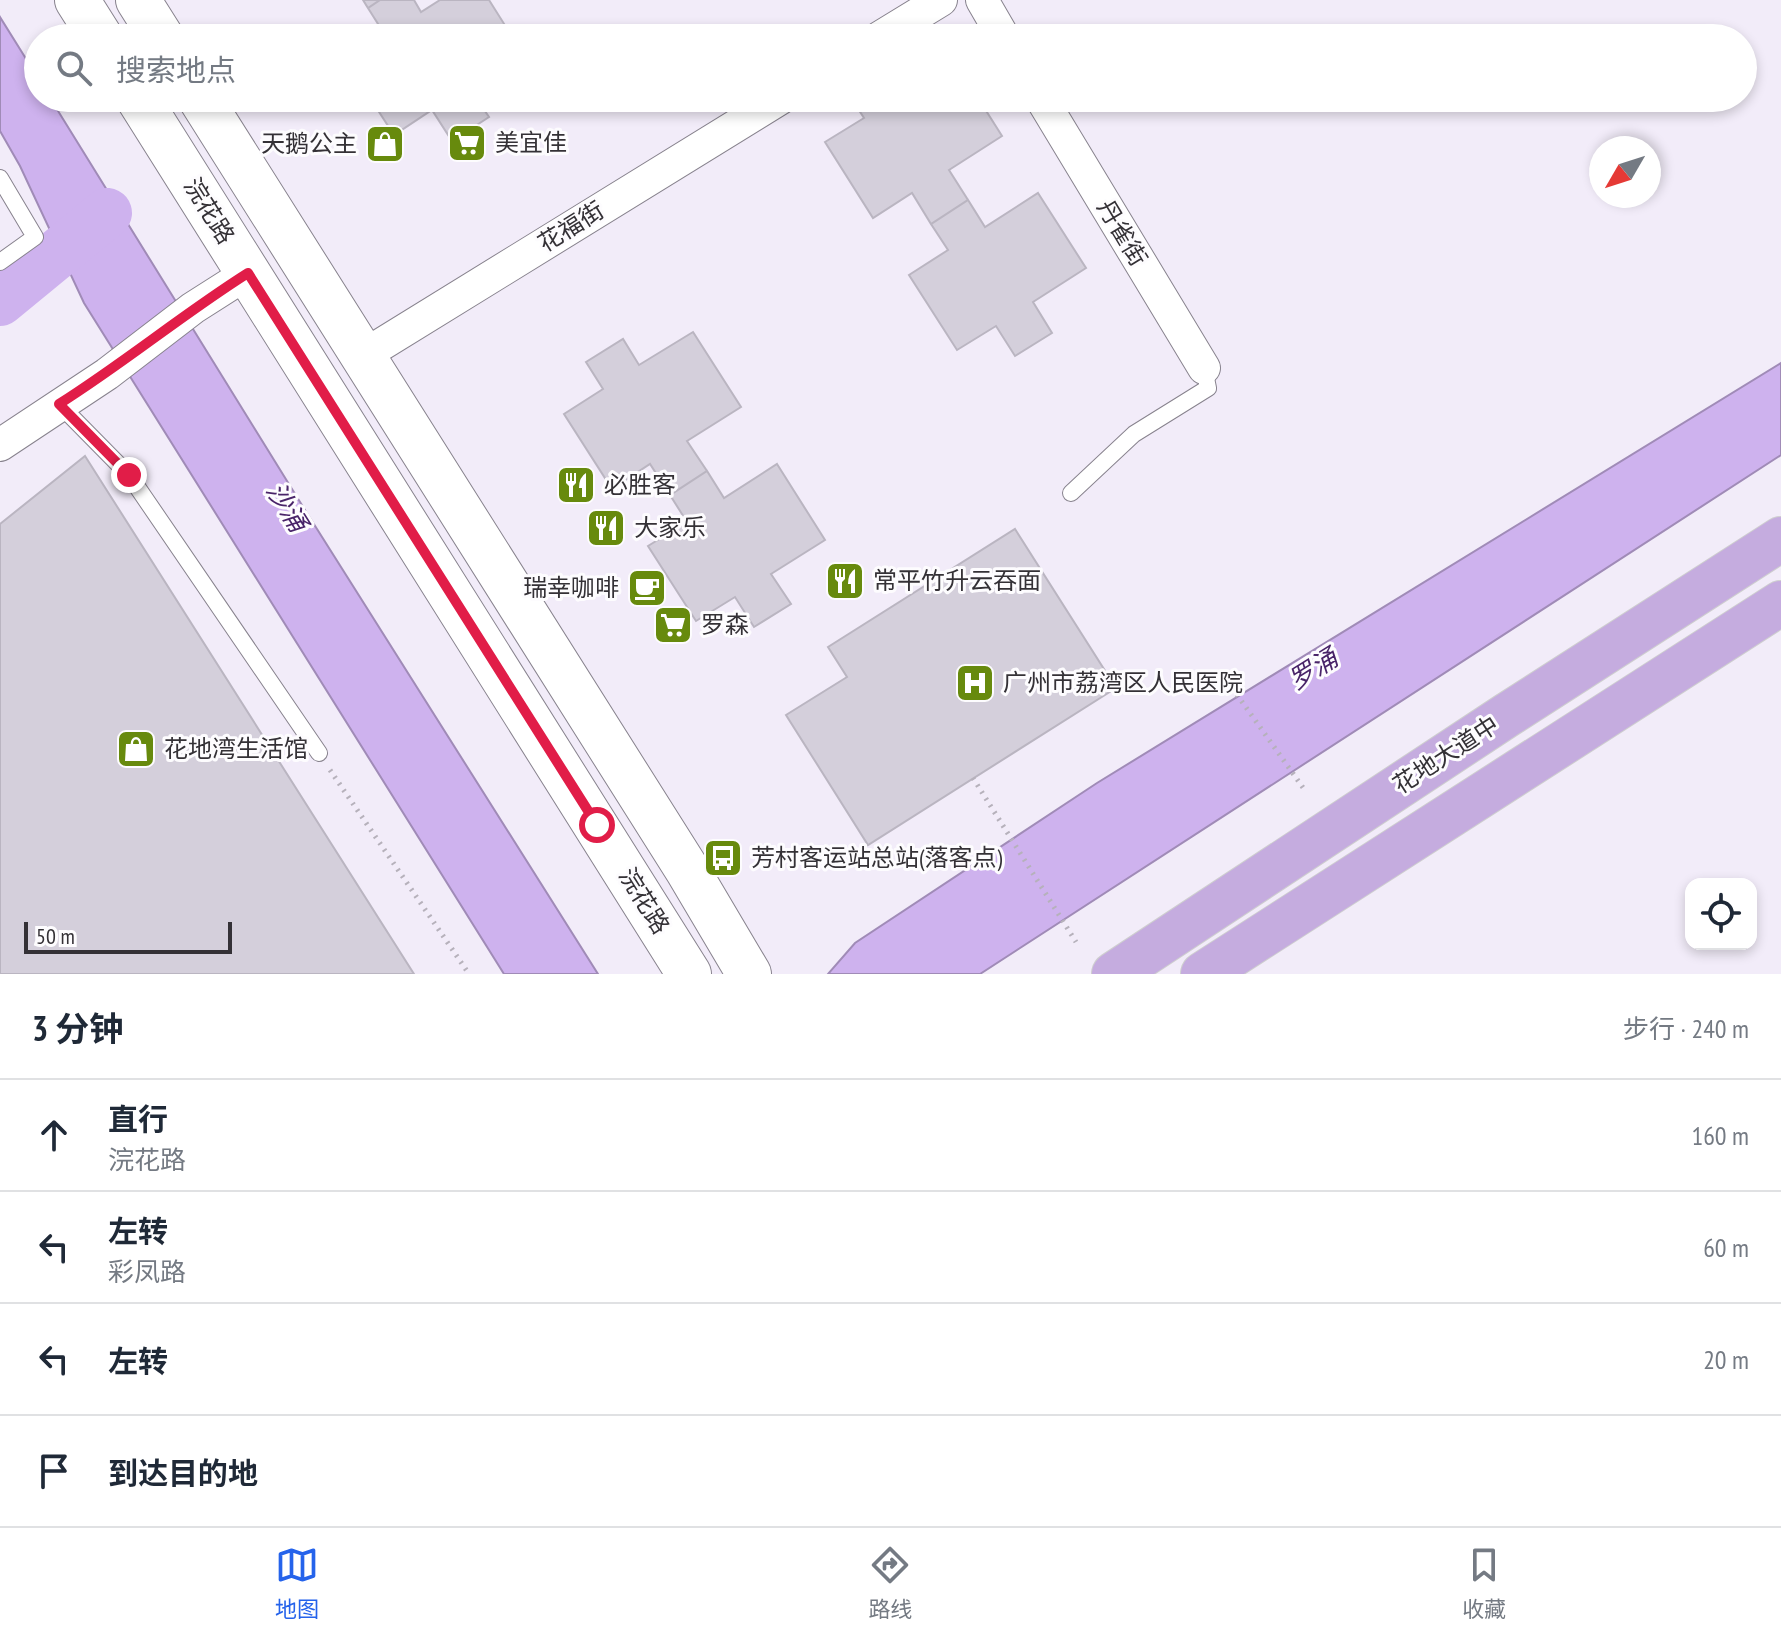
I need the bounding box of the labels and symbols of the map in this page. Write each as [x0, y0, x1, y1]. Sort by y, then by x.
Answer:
supermarket icon: 美宜佳 [446, 122, 488, 164]
shop icon: 天鹅公主 [364, 123, 406, 165]
place label: 美宜佳 [495, 127, 567, 158]
place label: 天鹅公主 [261, 128, 357, 159]
north arrow [1589, 136, 1661, 208]
street label: 浣花路 [177, 172, 242, 249]
street label: 花福街 [532, 194, 609, 259]
street label: 丹雀街 [1091, 194, 1154, 272]
route end [111, 457, 147, 493]
restaurant icon: 必胜客 [555, 464, 597, 506]
place label: 必胜客 [604, 469, 676, 500]
water label: 沙涌 [260, 476, 317, 540]
restaurant icon: 大家乐 [585, 507, 627, 549]
place label: 大家乐 [634, 512, 706, 543]
restaurant icon: 常平竹升云吞面 [824, 560, 866, 602]
place label: 常平竹升云吞面 [873, 565, 1041, 596]
cafe icon: 瑞幸咖啡 [626, 567, 668, 609]
place label: 瑞幸咖啡 [523, 572, 619, 603]
supermarket icon: 罗森 [652, 604, 694, 646]
place label: 罗森 [701, 609, 749, 640]
water label: 罗涌 [1282, 639, 1346, 696]
hospital icon: 广州市荔湾区人民医院 [954, 662, 996, 704]
place label: 广州市荔湾区人民医院 [1003, 667, 1243, 698]
street label: 花地大道中 [1387, 709, 1504, 800]
shop icon: 花地湾生活馆 [115, 728, 157, 770]
place label: 花地湾生活馆 [164, 733, 308, 764]
route start [579, 807, 615, 843]
bus stop icon: 芳村客运站总站(落客点) [702, 837, 744, 879]
place label: 芳村客运站总站(落客点) [751, 842, 1003, 873]
street label: 浣花路 [612, 862, 677, 939]
scale bar [24, 918, 232, 954]

